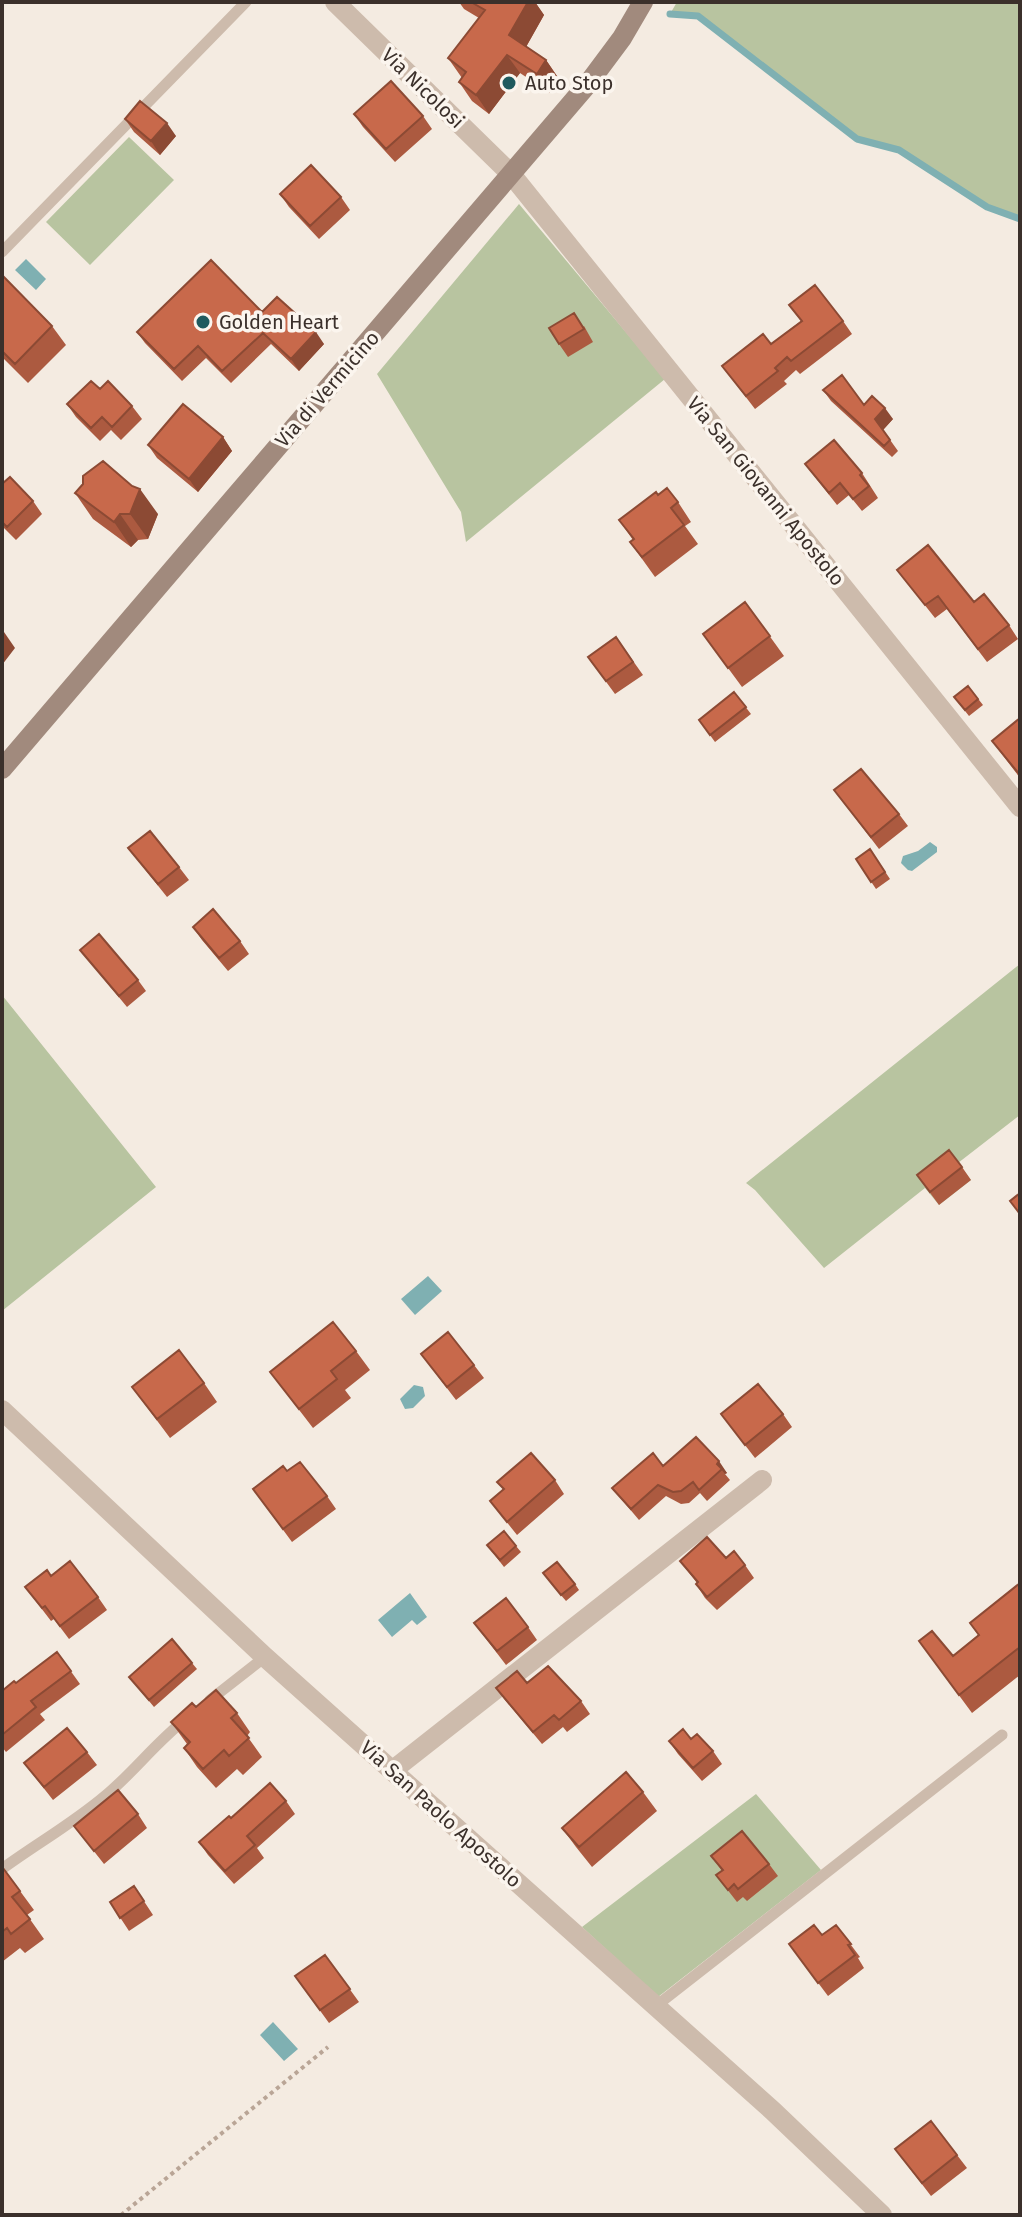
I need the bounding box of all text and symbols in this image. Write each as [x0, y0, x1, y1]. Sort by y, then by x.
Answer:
street label: Via Nicolosi [377, 43, 469, 133]
place label: Auto Stop [525, 71, 613, 95]
marker: Auto Stop [500, 74, 518, 92]
place label: Golden Heart [219, 310, 340, 334]
marker: Golden Heart [194, 313, 212, 331]
street label: Via di Vermicino [270, 326, 384, 452]
street label: Via San Giovanni Apostolo [682, 391, 850, 591]
street label: Via San Paolo Apostolo [356, 1736, 526, 1892]

